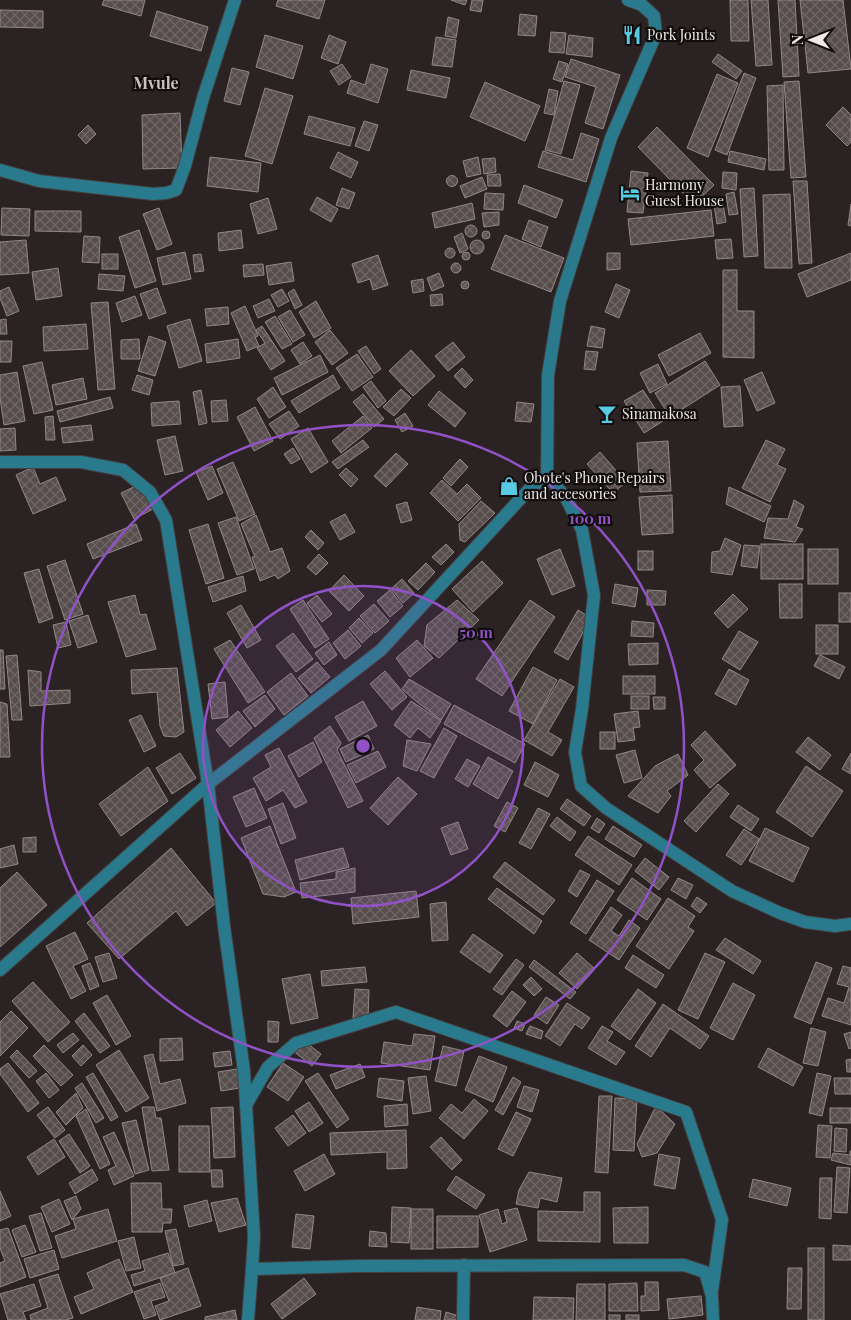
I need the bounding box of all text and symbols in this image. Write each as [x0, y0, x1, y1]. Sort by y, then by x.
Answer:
north arrow [786, 15, 836, 65]
restaurant icon: Pork Joints [621, 24, 643, 46]
place label: Pork Joints [647, 25, 715, 44]
text: N [788, 35, 807, 45]
district label: Mvule [133, 72, 179, 93]
place label: Harmony Guest House [645, 175, 724, 210]
hotel icon: Harmony Guest House [619, 182, 641, 204]
bar icon: Sinamakosa [596, 403, 618, 425]
place label: Sinamakosa [622, 404, 697, 423]
place label: Obote's Phone Repairs and accesories [524, 468, 665, 503]
shop icon: Obote's Phone Repairs and accesories [498, 475, 520, 497]
text: 100 m [569, 508, 612, 528]
text: 50 m [459, 622, 493, 642]
centre of rings [354, 737, 372, 755]

